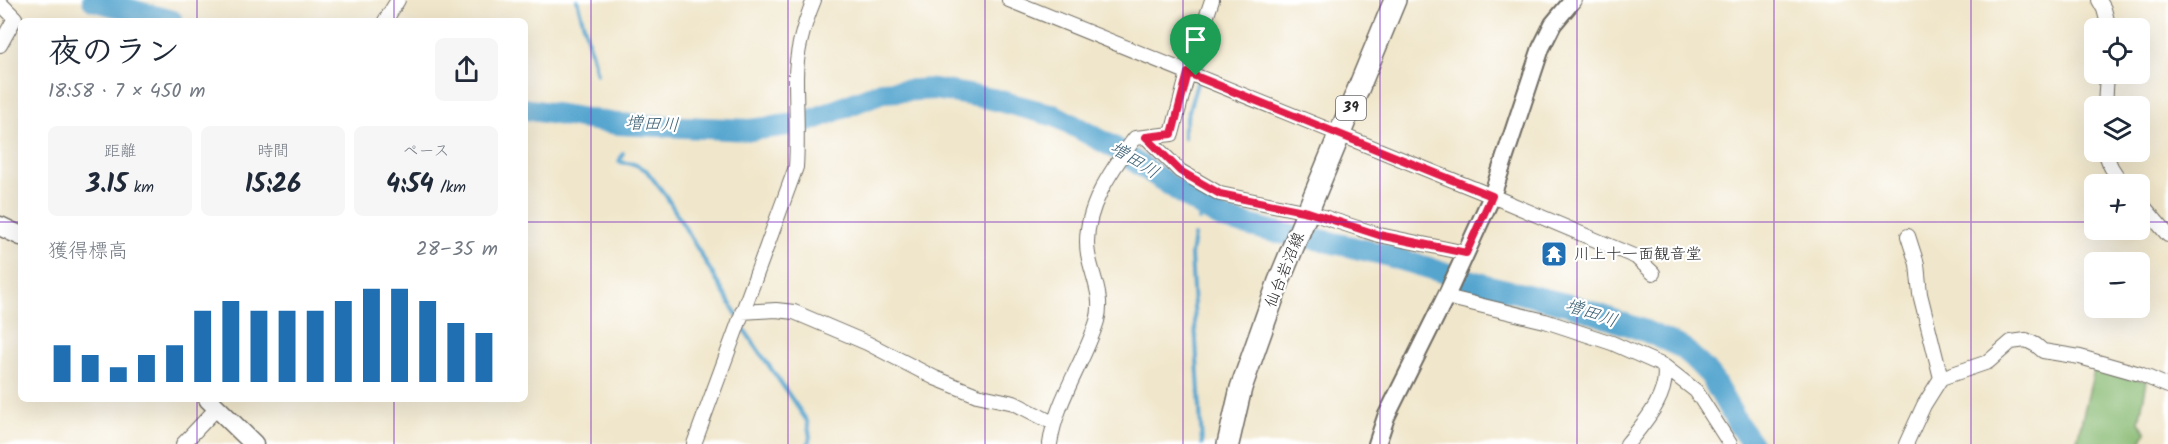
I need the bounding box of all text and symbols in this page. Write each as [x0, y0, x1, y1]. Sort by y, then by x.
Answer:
pin [1170, 14, 1221, 76]
map controls [2084, 18, 2150, 318]
button: locate [2084, 18, 2150, 84]
icon: arrive [1179, 23, 1212, 56]
text: 夜のラン [48, 27, 180, 80]
button: share [435, 38, 498, 101]
text: 18:58 · 7 × 450 m [48, 76, 206, 108]
road number: 39 [1336, 96, 1366, 120]
button: layers [2084, 96, 2150, 162]
water label: 増田川 [624, 109, 680, 141]
water label: 増田川 [1103, 134, 1165, 188]
text: 距離 [104, 139, 136, 164]
text: 時間 [257, 139, 289, 164]
text: ペース [402, 139, 450, 164]
text: 3.15 [86, 164, 127, 206]
text: 15:26 [245, 164, 301, 206]
text: 4:54 [386, 164, 434, 206]
button: + [2084, 174, 2150, 240]
text: km [127, 175, 154, 200]
text: /km [434, 175, 466, 200]
street label: 仙台岩沼線 [1258, 228, 1312, 312]
text: 28–35 m [416, 234, 498, 266]
text: 獲得標高 [48, 236, 128, 268]
temple icon: 川上十一面観音堂 [1539, 239, 1569, 269]
place label: 川上十一面観音堂 [1574, 242, 1702, 267]
button: − [2084, 252, 2150, 318]
water label: 増田川 [1561, 291, 1621, 337]

